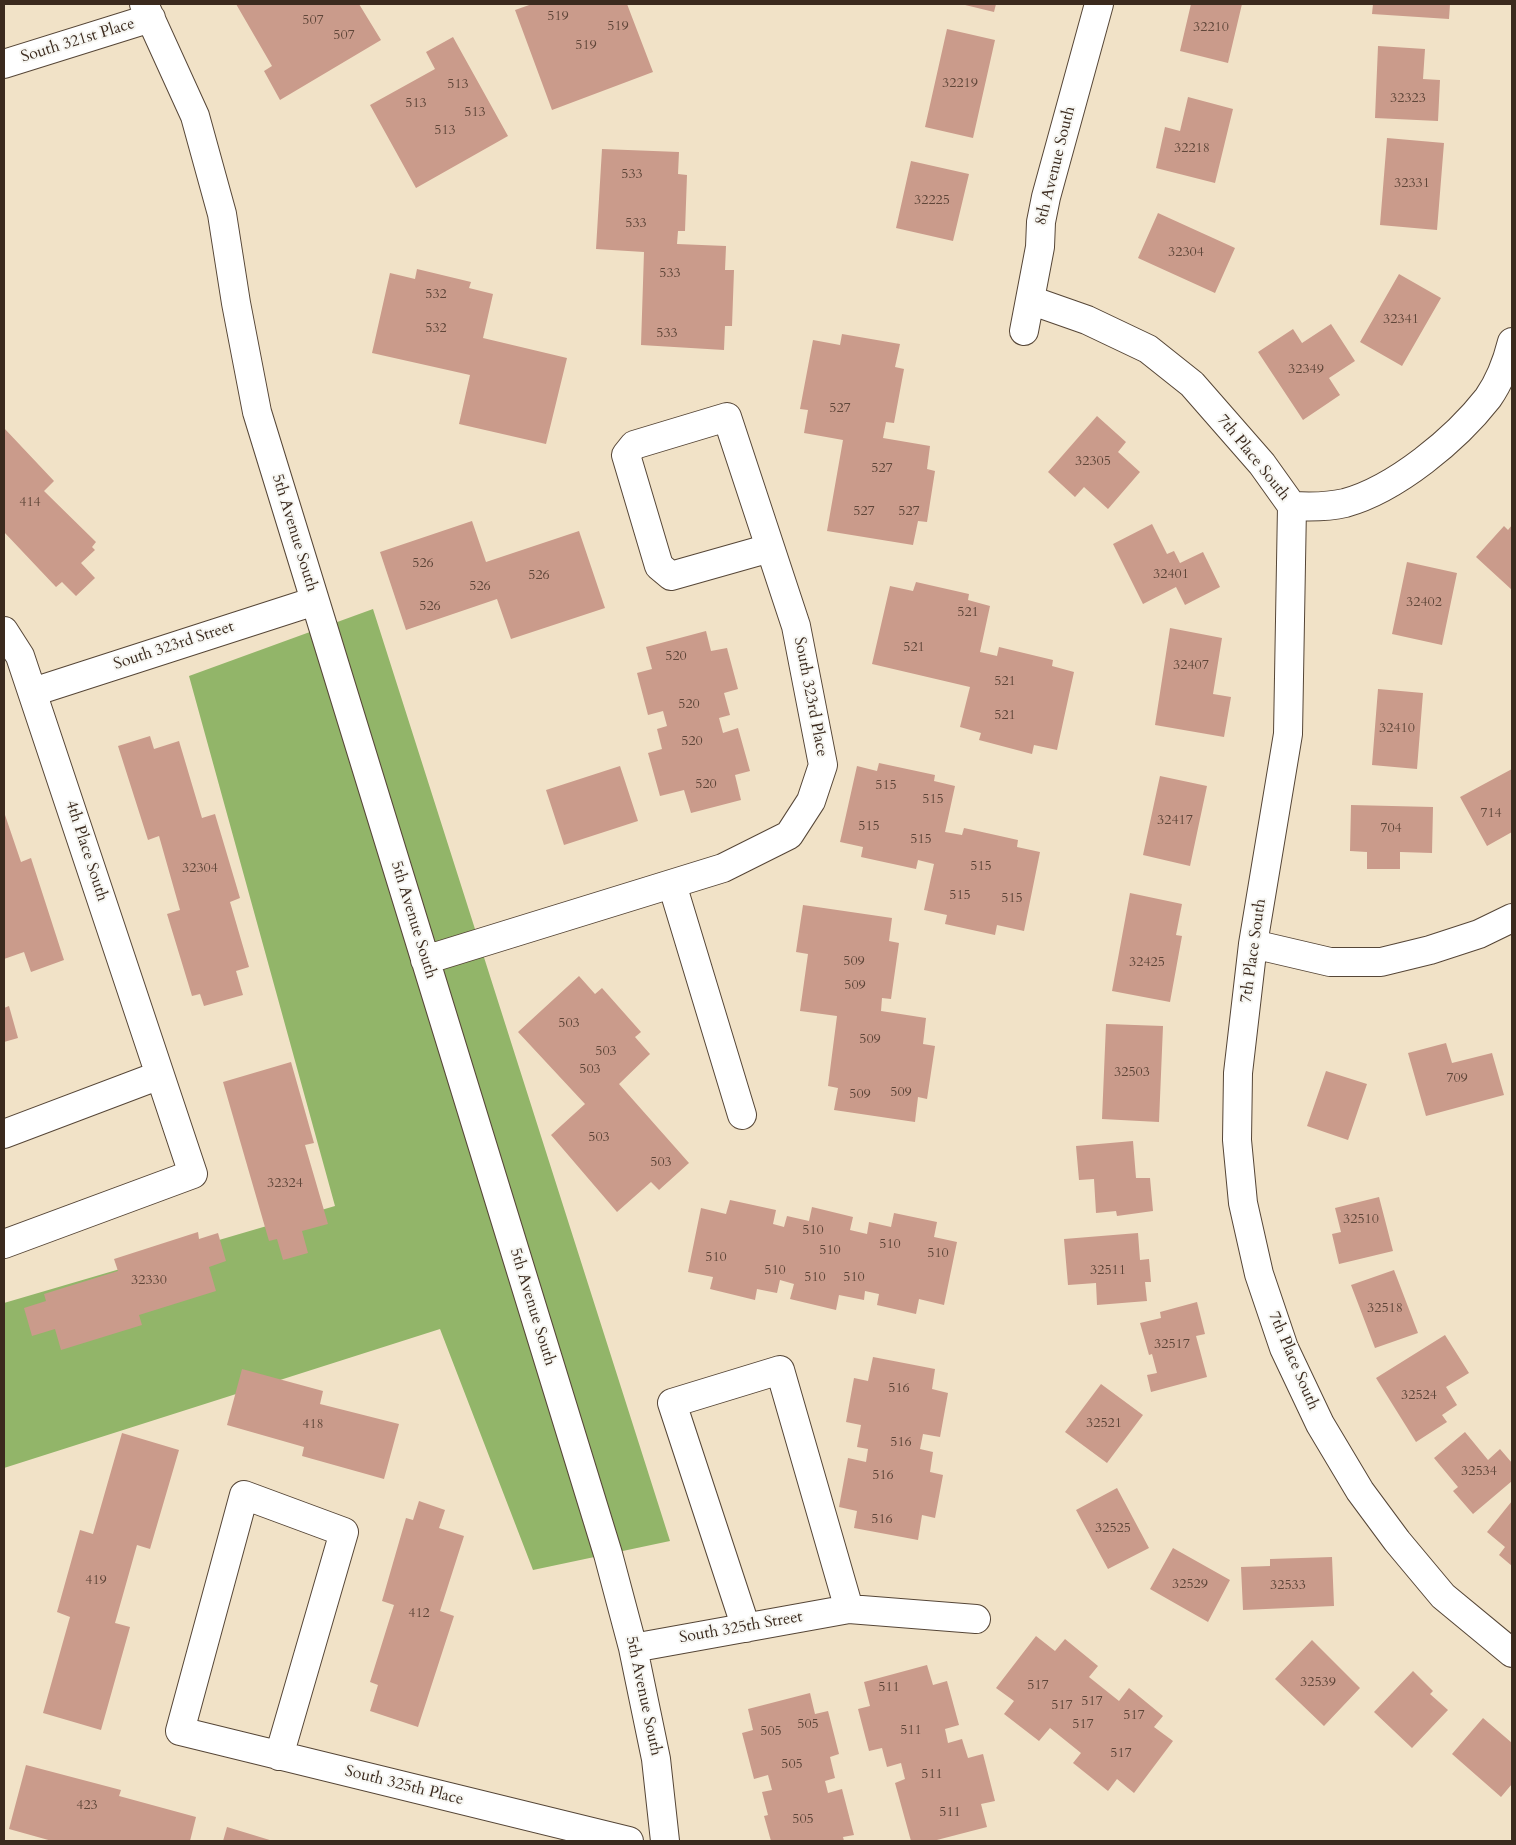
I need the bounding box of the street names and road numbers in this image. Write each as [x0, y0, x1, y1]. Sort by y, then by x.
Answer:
street label: South 321st Place [19, 15, 137, 67]
street label: 8th Avenue South [1032, 105, 1080, 227]
street label: 7th Place South [1213, 411, 1293, 505]
street label: 5th Avenue South [267, 472, 321, 594]
street label: South 323rd Street [111, 618, 237, 674]
street label: South 323rd Place [789, 635, 831, 759]
street label: 4th Place South [61, 798, 111, 904]
street label: 5th Avenue South [386, 859, 440, 981]
street label: 7th Place South [1237, 898, 1271, 1004]
street label: 5th Avenue South [505, 1246, 559, 1368]
street label: 7th Place South [1264, 1309, 1322, 1413]
street label: South 325th Street [678, 1608, 804, 1648]
street label: 5th Avenue South [621, 1634, 665, 1758]
street label: South 325th Place [343, 1762, 465, 1810]

